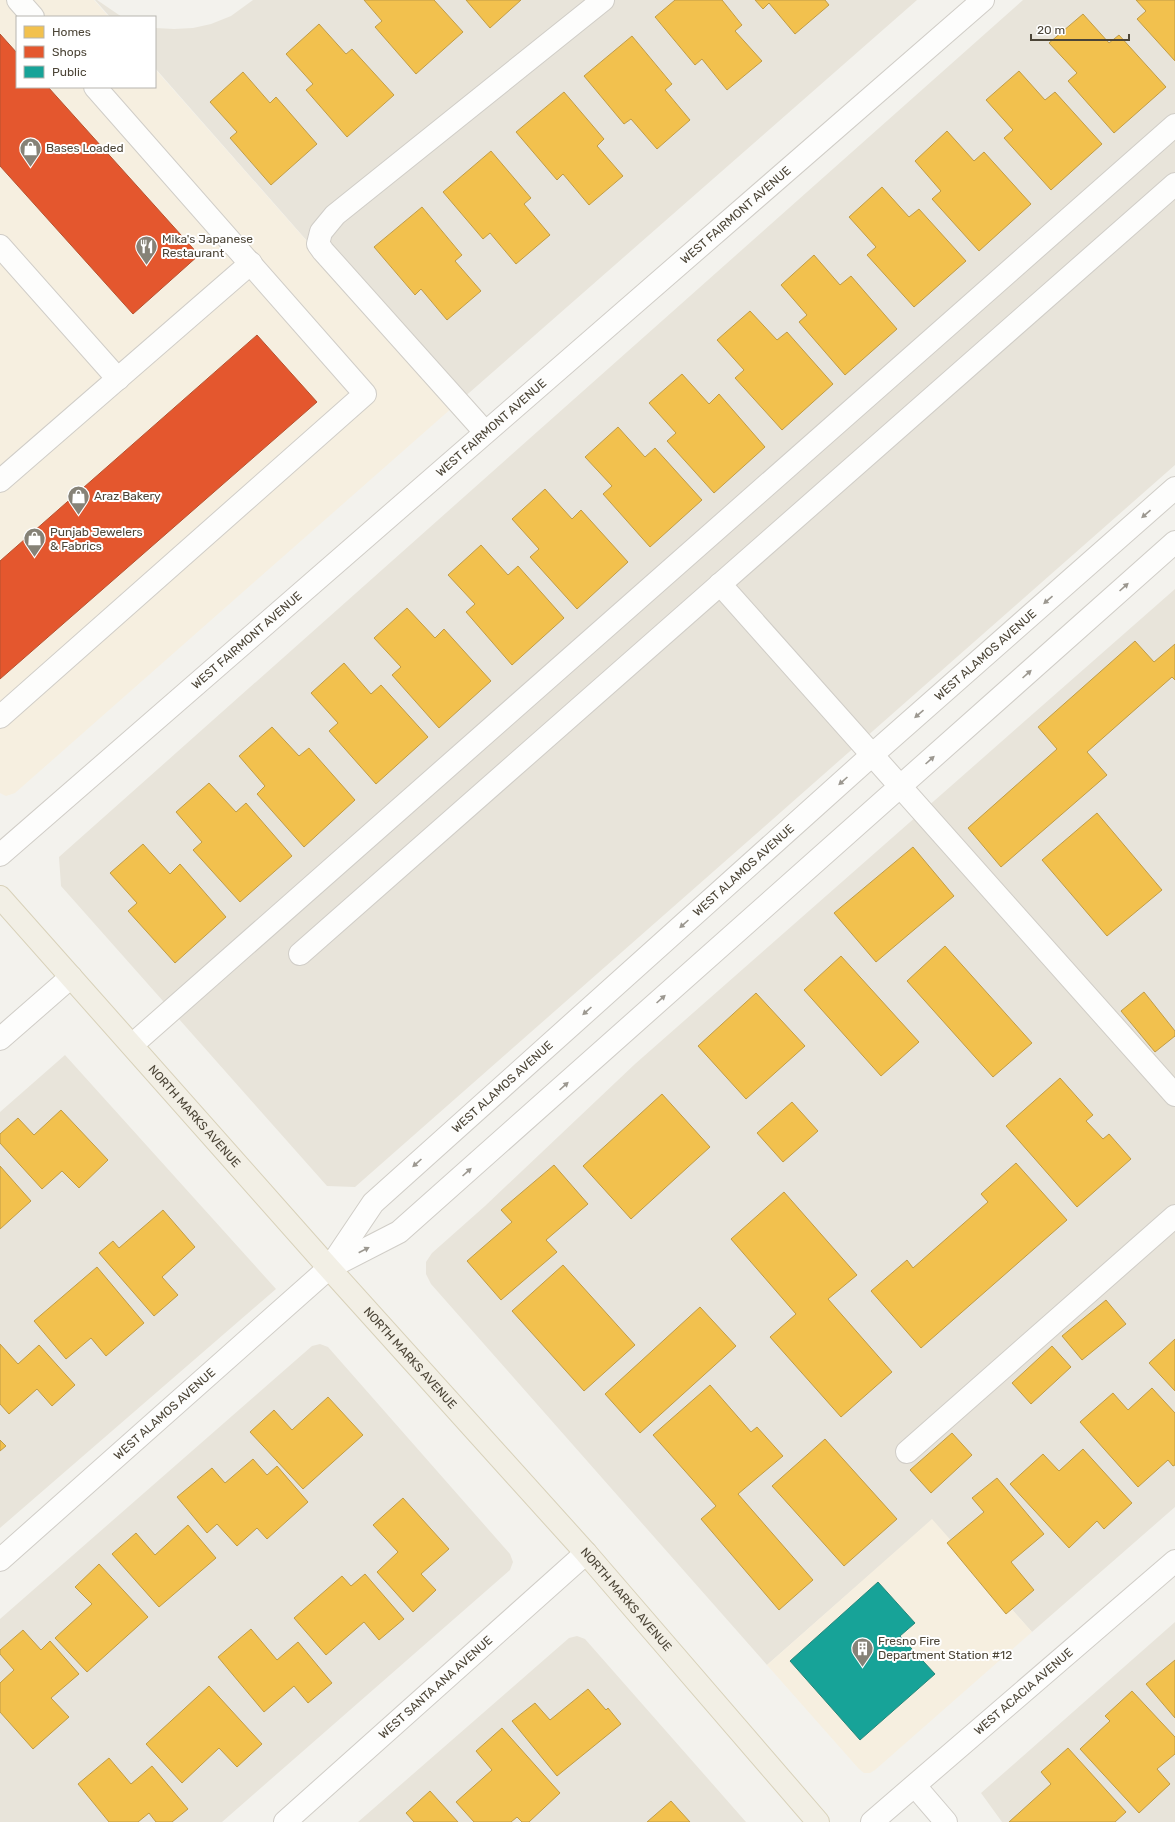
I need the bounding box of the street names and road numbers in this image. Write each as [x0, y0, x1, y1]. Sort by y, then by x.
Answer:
street label: WEST FAIRMONT AVENUE [678, 163, 794, 267]
street label: WEST FAIRMONT AVENUE [433, 376, 549, 479]
street label: WEST FAIRMONT AVENUE [189, 589, 305, 692]
street label: WEST ALAMOS AVENUE [932, 606, 1039, 703]
street label: WEST ALAMOS AVENUE [690, 821, 797, 919]
street label: WEST ALAMOS AVENUE [449, 1038, 556, 1136]
street label: NORTH MARKS AVENUE [145, 1062, 243, 1170]
street label: NORTH MARKS AVENUE [361, 1304, 460, 1412]
street label: WEST ALAMOS AVENUE [111, 1365, 218, 1463]
street label: NORTH MARKS AVENUE [578, 1545, 674, 1654]
street label: WEST SANTA ANA AVENUE [376, 1633, 495, 1742]
street label: WEST ACACIA AVENUE [971, 1645, 1076, 1738]

